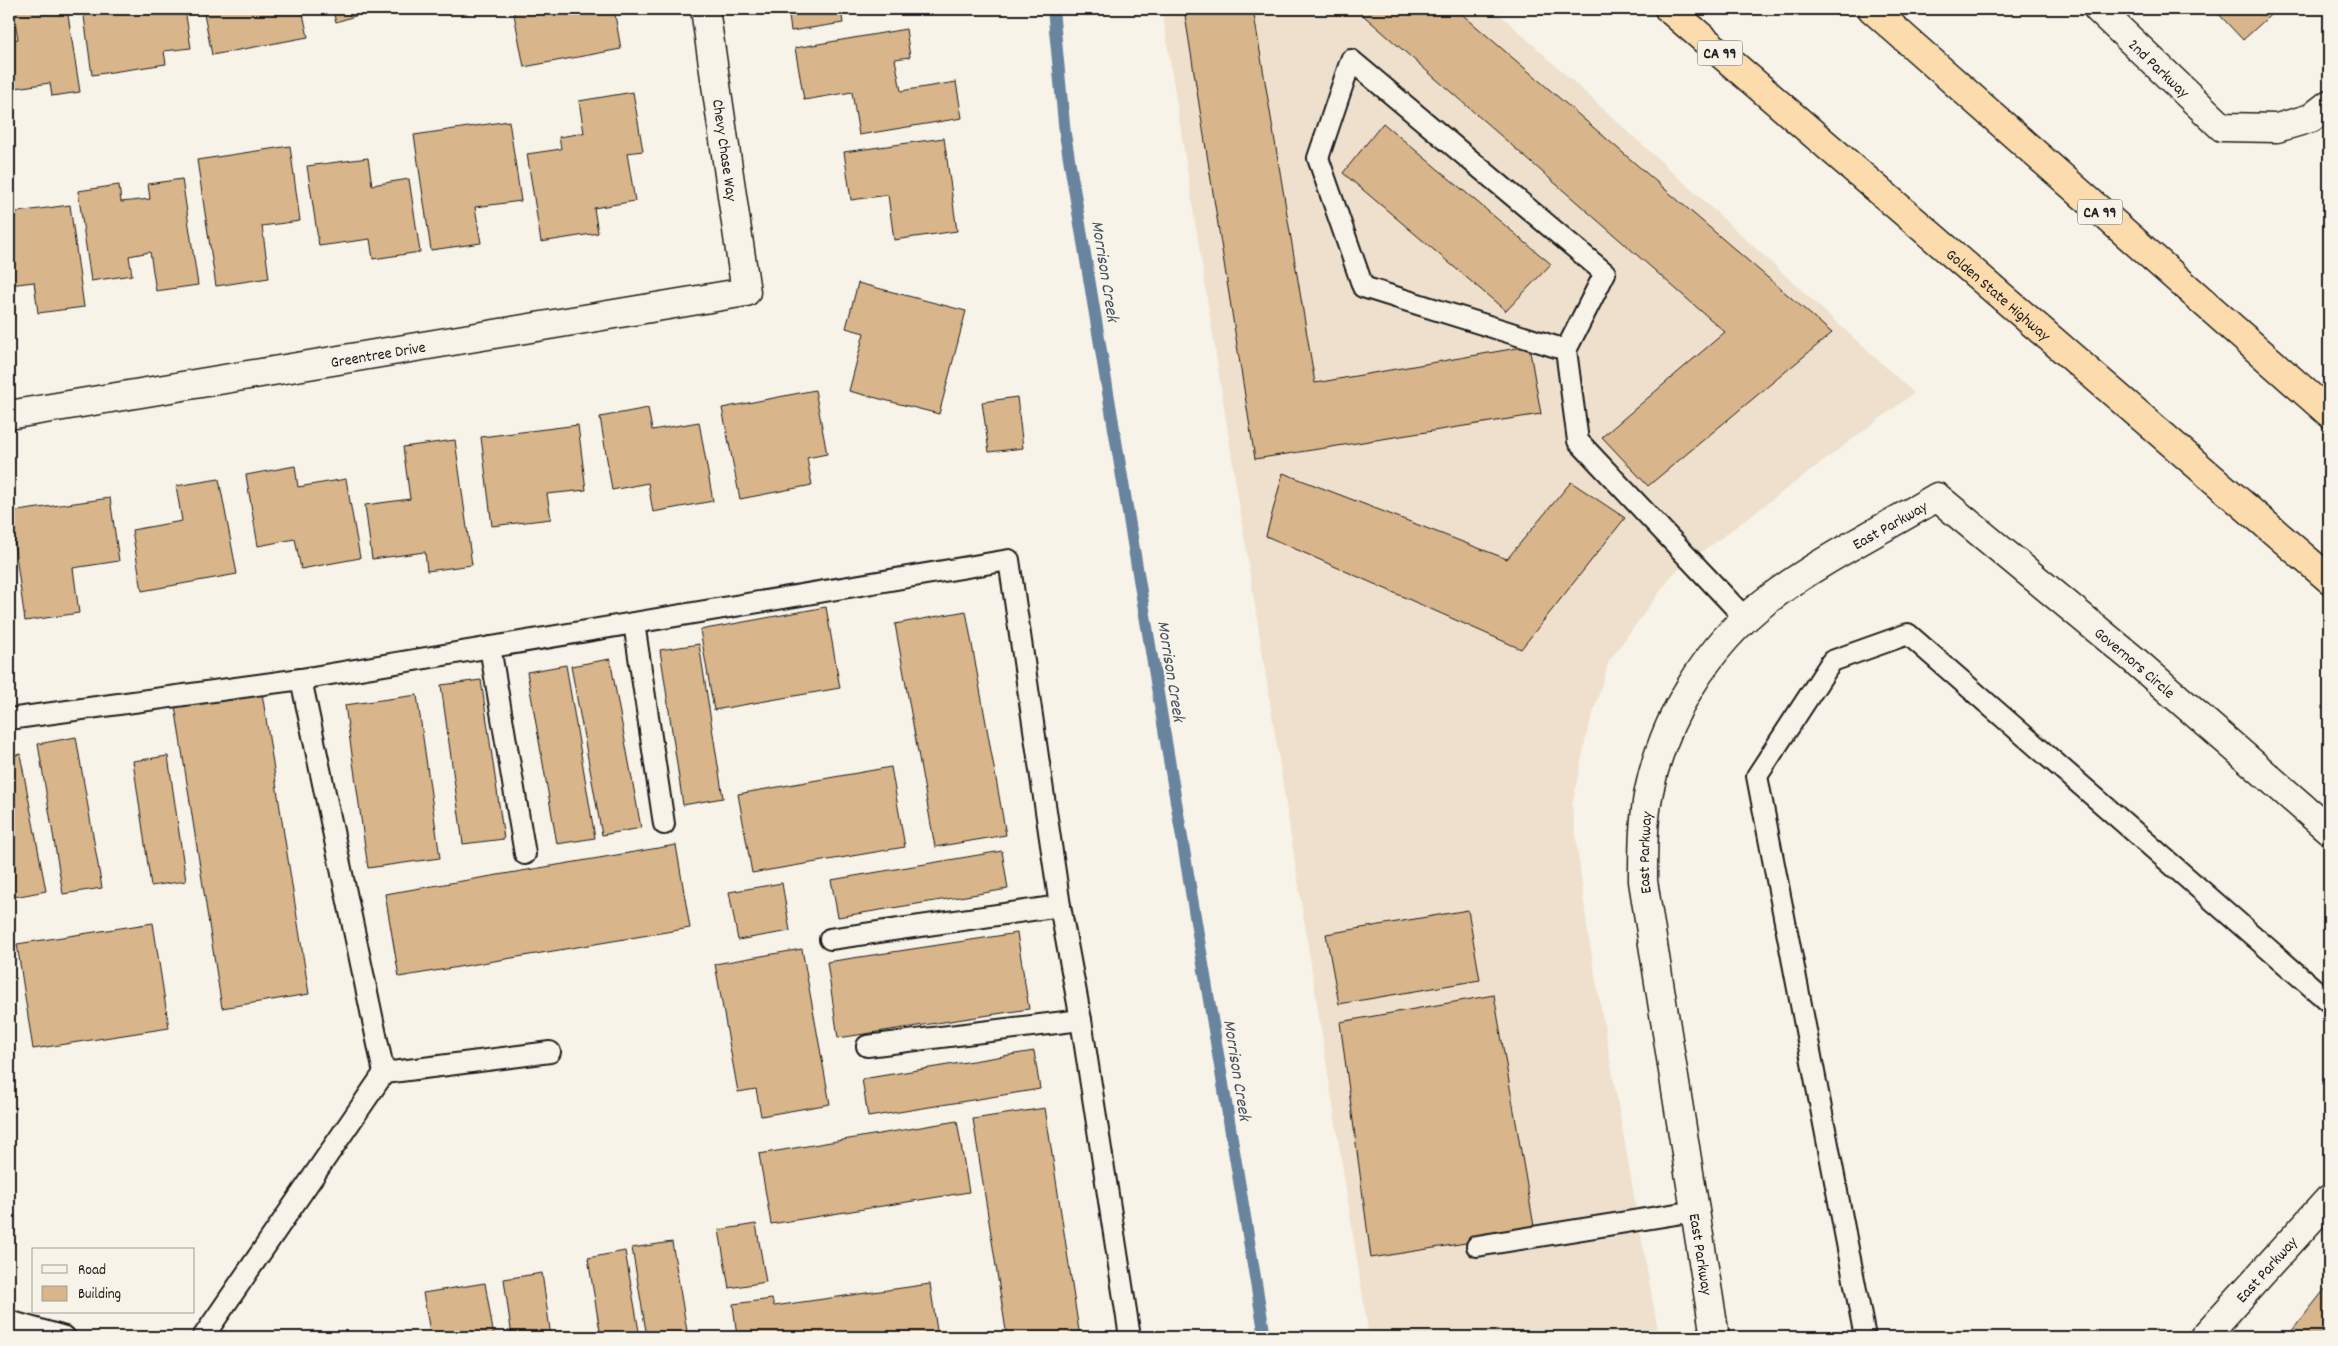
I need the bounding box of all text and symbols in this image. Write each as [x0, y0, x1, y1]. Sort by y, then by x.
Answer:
street label: 2nd Parkway [2122, 34, 2194, 105]
road number: CA 99 [1698, 40, 1742, 66]
street label: Chevy Chase Way [705, 98, 742, 203]
road number: CA 99 [2078, 200, 2122, 224]
water label: Morrison Creek [1083, 219, 1124, 325]
street label: Golden State Highway [1940, 244, 2055, 348]
street label: Greentree Drive [329, 337, 428, 375]
street label: East Parkway [1849, 496, 1933, 557]
water label: Morrison Creek [1149, 619, 1190, 725]
street label: Governors Circle [2088, 623, 2179, 705]
street label: East Parkway [1634, 810, 1660, 895]
water label: Morrison Creek [1215, 1018, 1256, 1124]
street label: East Parkway [1682, 1212, 1717, 1298]
street label: East Parkway [2231, 1232, 2304, 1309]
legend [32, 1248, 195, 1314]
text: Road [78, 1260, 106, 1282]
text: Building [78, 1284, 121, 1306]

